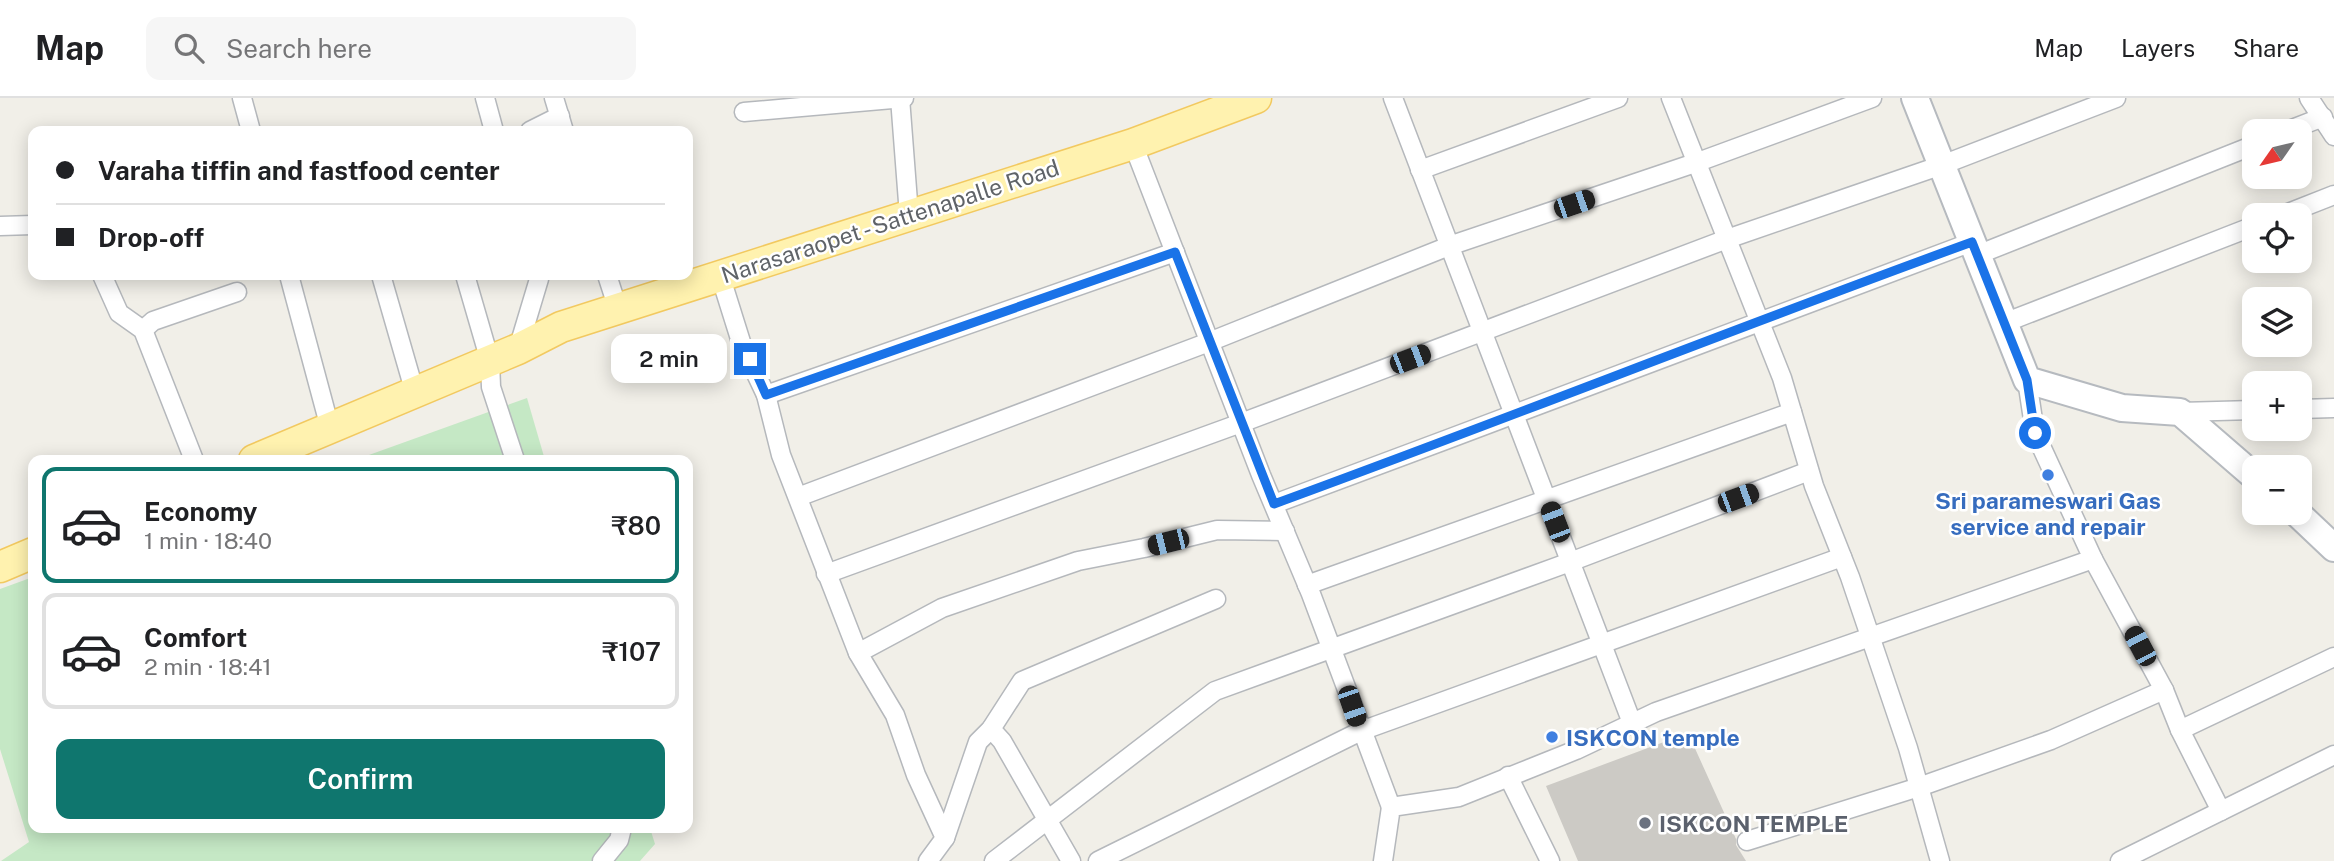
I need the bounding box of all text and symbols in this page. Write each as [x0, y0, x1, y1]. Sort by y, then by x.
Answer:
search box [146, 17, 636, 80]
text: Map [35, 29, 104, 67]
icon: search [170, 29, 208, 67]
text: Search here [226, 33, 372, 64]
text: Map [2034, 34, 2083, 62]
text: Layers [2121, 34, 2195, 62]
text: Share [2233, 34, 2299, 62]
north arrow [2242, 119, 2312, 189]
map controls [2242, 119, 2312, 525]
street label: Narasaraopet - Sattenapalle Road [718, 154, 1062, 288]
text: Varaha tiffin and fastfood center [98, 155, 500, 186]
car [1551, 187, 1598, 221]
button: locate [2242, 203, 2312, 273]
text: Drop-off [98, 222, 204, 253]
button: layers [2242, 287, 2312, 357]
callout: 2 min [610, 334, 726, 384]
car [1387, 342, 1434, 376]
route end [734, 343, 766, 375]
text: 2 min [639, 345, 699, 372]
button: + [2242, 371, 2312, 441]
route start [2019, 417, 2051, 449]
button: − [2242, 455, 2312, 525]
marker: Sri parameswari Gas service and repair [2040, 467, 2056, 483]
car [1715, 481, 1762, 515]
place label: Sri parameswari Gas service and repair [1935, 487, 2161, 540]
icon: car [60, 494, 123, 557]
text: Economy [144, 496, 257, 527]
car [1538, 499, 1573, 545]
text: ₹80 [612, 510, 661, 541]
text: 1 min · 18:40 [144, 527, 272, 554]
car [1146, 527, 1191, 557]
icon: car [60, 620, 123, 683]
text: Comfort [144, 622, 247, 653]
car [2121, 623, 2160, 669]
text: ₹107 [602, 636, 661, 667]
text: 2 min · 18:41 [144, 653, 272, 680]
car [1336, 683, 1369, 729]
place label: ISKCON temple [1566, 724, 1740, 751]
marker: ISKCON temple [1544, 729, 1560, 745]
button: Confirm [56, 739, 665, 819]
place label: ISKCON TEMPLE [1659, 810, 1848, 837]
marker: ISKCON TEMPLE [1637, 815, 1653, 831]

